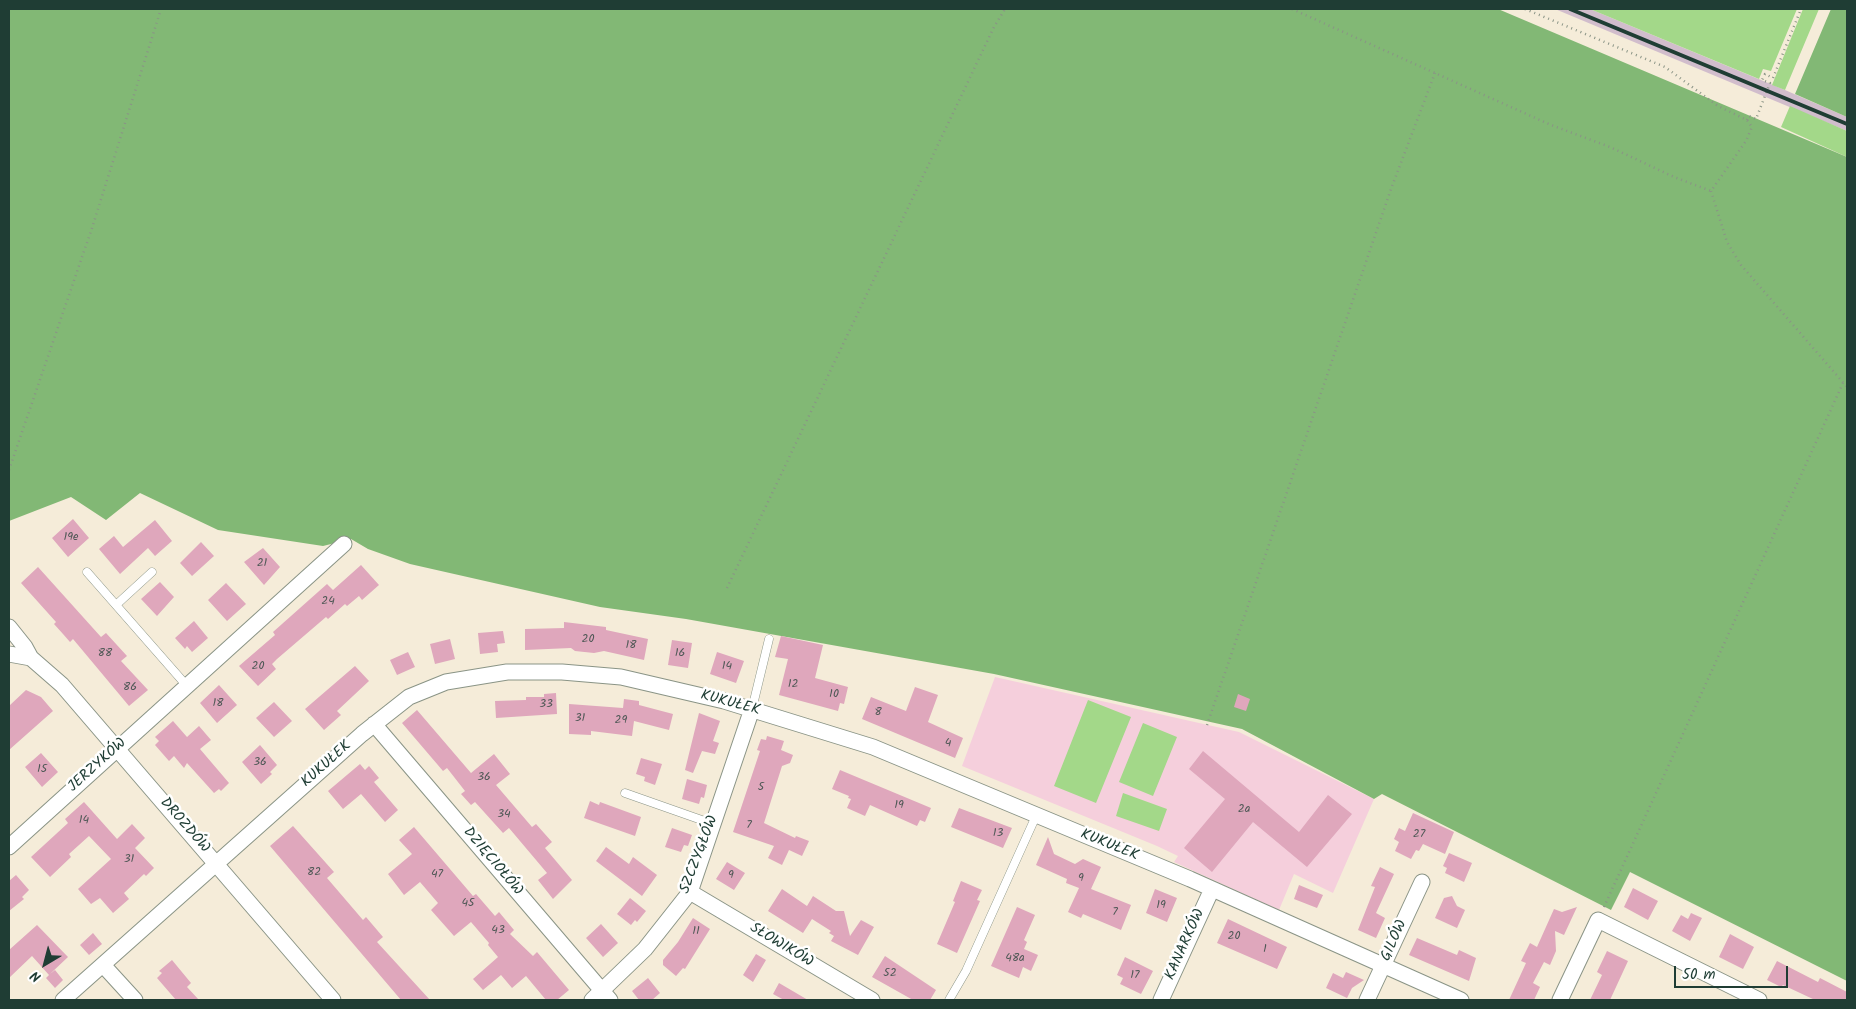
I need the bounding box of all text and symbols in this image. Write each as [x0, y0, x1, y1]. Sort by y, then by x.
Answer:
house number: 19e [63, 531, 79, 545]
house number: 21 [257, 557, 267, 571]
house number: 24 [321, 595, 335, 609]
house number: 20 [582, 633, 594, 647]
house number: 18 [626, 639, 636, 653]
house number: 88 [98, 647, 112, 661]
house number: 16 [675, 647, 685, 661]
house number: 20 [252, 660, 264, 674]
house number: 14 [722, 660, 732, 674]
house number: 12 [788, 678, 798, 692]
house number: 86 [123, 681, 137, 695]
street label: KUKUŁEK [698, 687, 762, 721]
house number: 10 [829, 688, 839, 702]
house number: 18 [213, 697, 223, 711]
house number: 33 [539, 698, 553, 712]
house number: 8 [874, 706, 882, 720]
house number: 31 [575, 712, 585, 726]
house number: 29 [615, 714, 627, 728]
street label: JERZYKÓW [65, 735, 131, 797]
house number: 4 [945, 737, 951, 751]
street label: KUKUŁEK [298, 738, 356, 792]
house number: 36 [253, 756, 267, 770]
house number: 15 [37, 763, 47, 777]
house number: 36 [477, 771, 491, 785]
house number: 5 [758, 781, 764, 795]
street label: DROZDÓW [155, 795, 213, 857]
house number: 19 [894, 799, 904, 813]
house number: 2a [1238, 803, 1250, 817]
house number: 34 [497, 808, 511, 822]
house number: 14 [79, 814, 89, 828]
street label: SZCZYGŁÓW [677, 814, 723, 896]
house number: 7 [746, 819, 752, 833]
street label: DZIĘCIOŁÓW [458, 824, 526, 900]
street label: KUKUŁEK [1077, 826, 1141, 866]
house number: 13 [993, 827, 1003, 841]
house number: 27 [1413, 828, 1425, 842]
house number: 31 [124, 853, 134, 867]
house number: 82 [307, 866, 321, 880]
house number: 47 [431, 868, 443, 882]
house number: 9 [728, 869, 734, 883]
house number: 9 [1078, 872, 1084, 886]
house number: 45 [461, 897, 475, 911]
house number: 19 [1156, 899, 1166, 913]
house number: 7 [1112, 906, 1118, 920]
street label: KANARKÓW [1162, 907, 1210, 983]
street label: GILÓW [1378, 918, 1412, 964]
street label: SŁOWIKÓW [746, 920, 816, 972]
house number: 43 [491, 924, 505, 938]
house number: 11 [692, 925, 700, 939]
house number: 20 [1228, 930, 1240, 944]
north arrow [20, 939, 70, 989]
house number: 1 [1263, 943, 1267, 957]
house number: 48a [1005, 952, 1025, 966]
scale bar [1676, 956, 1790, 988]
text: 50 m [1682, 963, 1716, 987]
text: N [26, 965, 46, 987]
house number: 52 [883, 967, 897, 981]
house number: 17 [1130, 969, 1140, 983]

